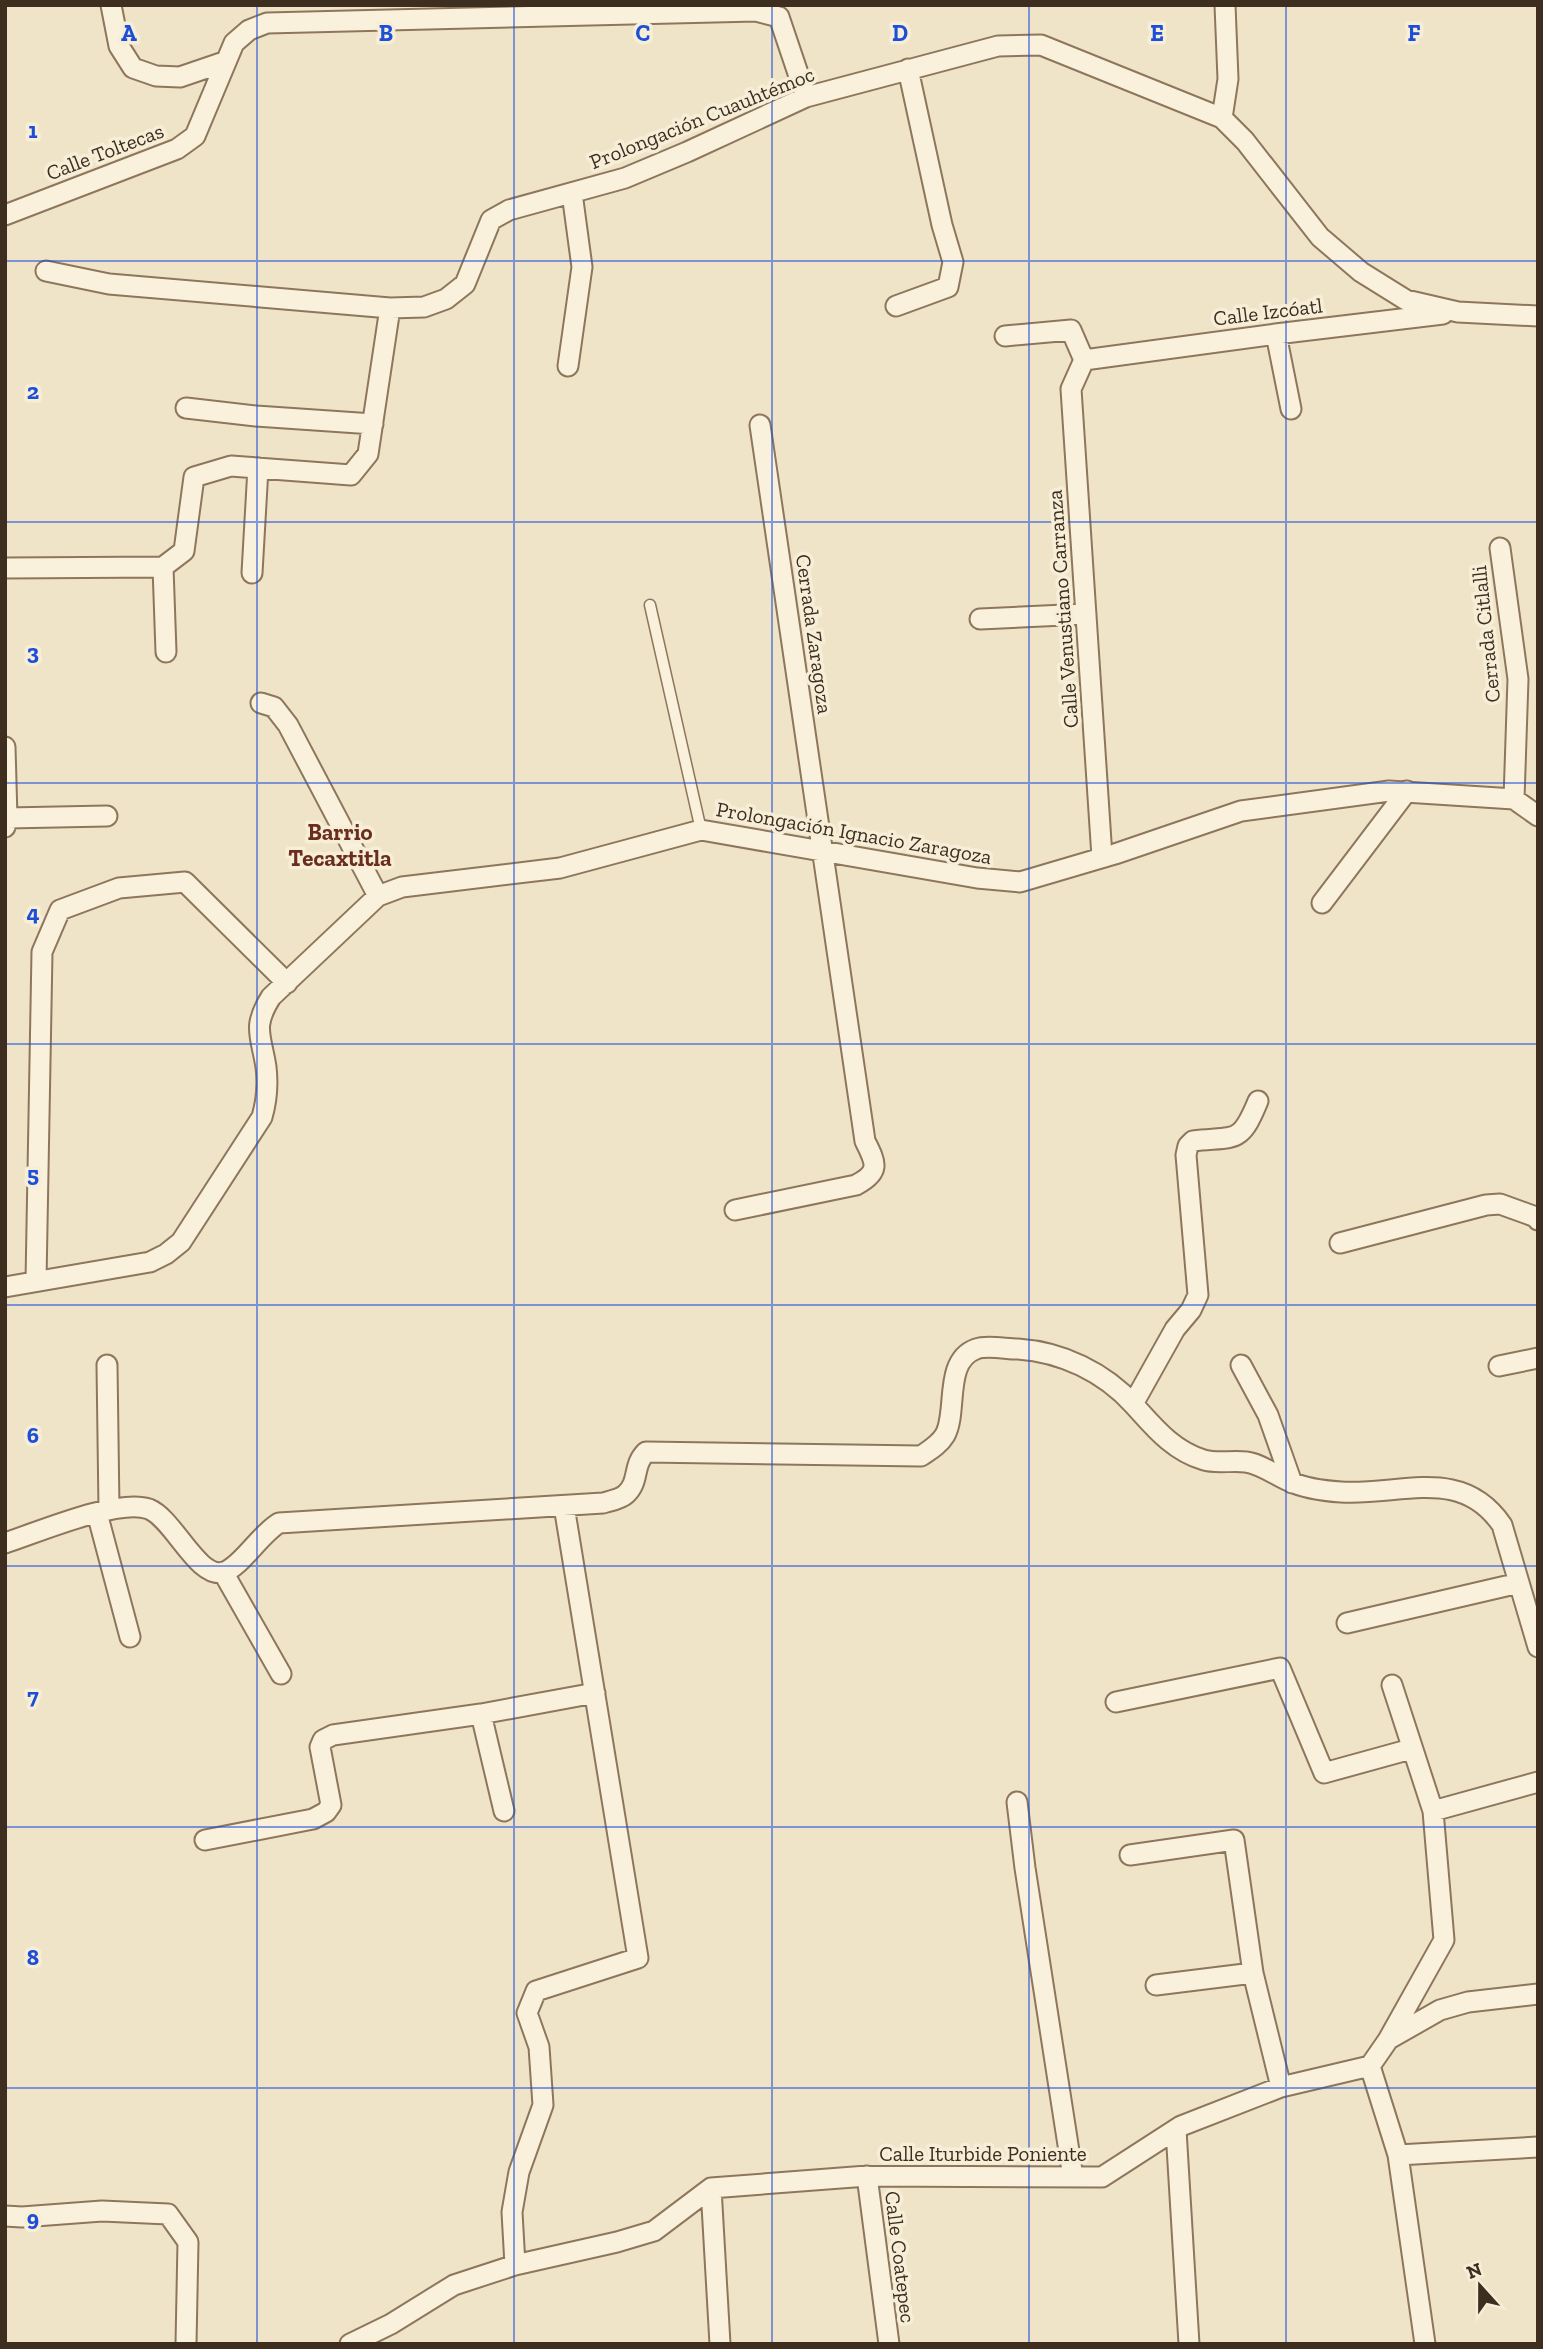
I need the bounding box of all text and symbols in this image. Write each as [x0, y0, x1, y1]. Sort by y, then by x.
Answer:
text: A [121, 19, 137, 47]
text: B [379, 19, 393, 47]
text: C [636, 19, 650, 47]
text: D [892, 19, 908, 47]
text: E [1150, 19, 1164, 47]
text: F [1407, 19, 1421, 47]
street label: Prolongación Cuauhtémoc [586, 61, 818, 174]
text: 1 [28, 116, 38, 144]
street label: Calle Toltecas [43, 118, 167, 185]
street label: Calle Izcóatl [1212, 292, 1324, 331]
text: 2 [27, 377, 39, 405]
street label: Calle Venustiano Carranza [1042, 489, 1083, 729]
street label: Cerrada Zaragoza [791, 552, 838, 715]
street label: Cerrada Citlalli [1466, 564, 1505, 704]
text: 3 [27, 638, 39, 666]
street label: Prolongación Ignacio Zaragoza [714, 796, 994, 869]
district label: Barrio Tecaxtitla [288, 818, 392, 872]
text: 4 [26, 899, 40, 927]
text: 5 [27, 1160, 39, 1188]
text: 6 [27, 1421, 39, 1449]
text: 7 [27, 1682, 39, 1710]
text: 8 [27, 1943, 39, 1971]
street label: Calle Iturbide Poniente [879, 2141, 1087, 2166]
street label: Calle Coatepec [880, 2190, 921, 2324]
text: 9 [27, 2204, 39, 2232]
north arrow [1445, 2251, 1515, 2321]
text: N [1463, 2257, 1485, 2284]

